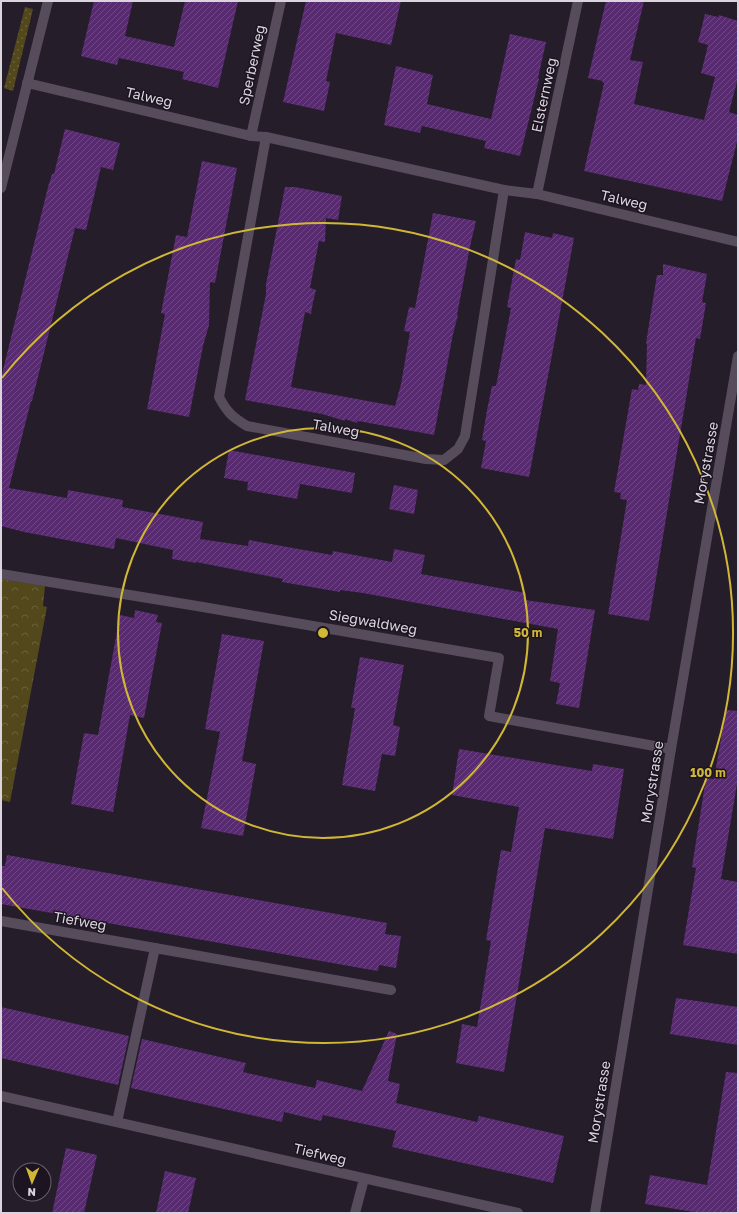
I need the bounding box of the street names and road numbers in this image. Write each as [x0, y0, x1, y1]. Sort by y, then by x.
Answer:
street label: Sperberweg [235, 23, 268, 107]
street label: Elsternweg [527, 56, 560, 134]
street label: Talweg [124, 83, 174, 110]
street label: Talweg [599, 186, 649, 213]
street label: Talweg [311, 415, 361, 440]
street label: Morystrasse [690, 420, 721, 505]
street label: Siegwaldweg [328, 605, 419, 638]
street label: Morystrasse [637, 739, 666, 824]
street label: Tiefweg [52, 907, 108, 934]
street label: Morystrasse [584, 1059, 613, 1144]
street label: Tiefweg [292, 1139, 348, 1168]

